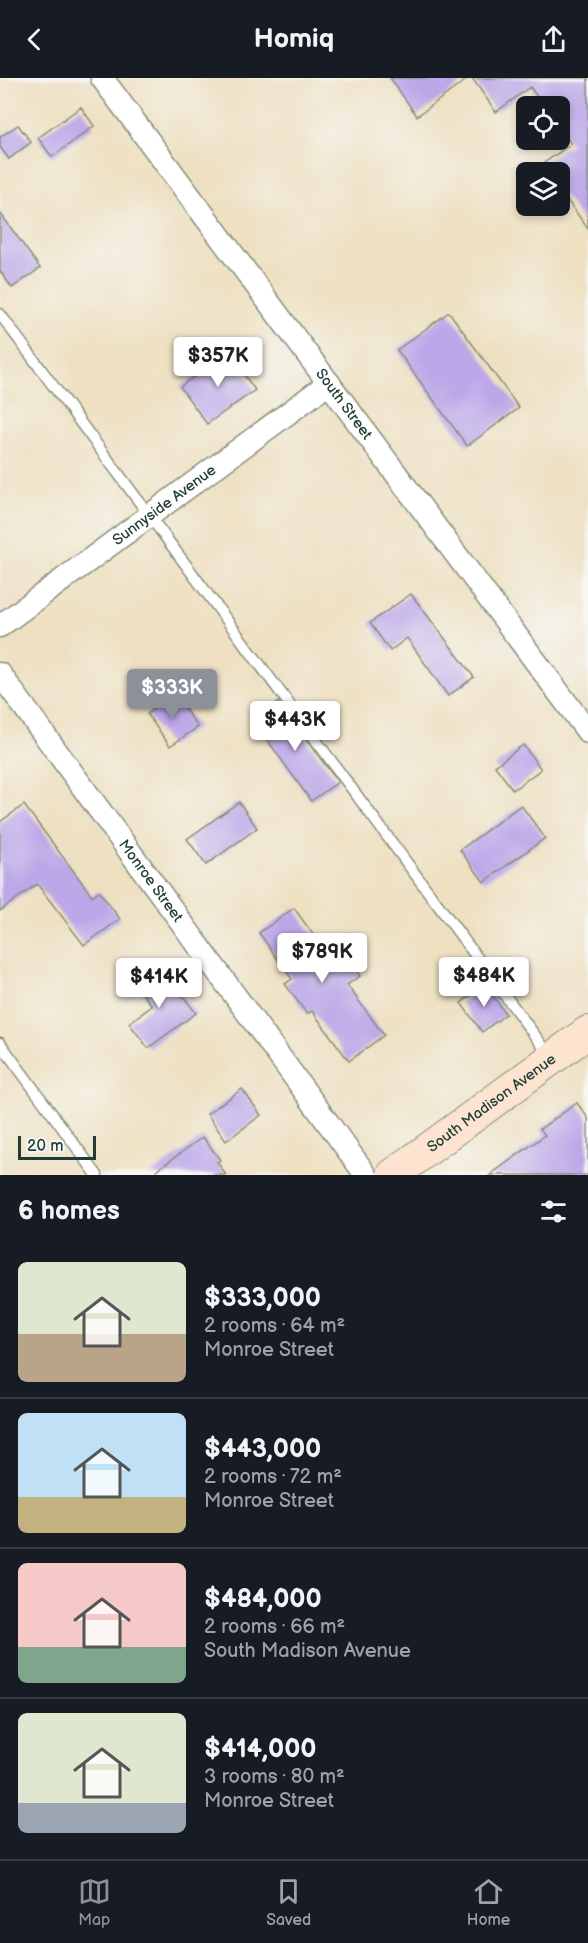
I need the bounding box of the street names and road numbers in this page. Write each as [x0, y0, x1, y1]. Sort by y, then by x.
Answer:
street label: South Street [311, 365, 377, 444]
street label: Sunnyside Avenue [109, 461, 220, 550]
street label: Monroe Street [114, 836, 187, 926]
street label: South Madison Avenue [423, 1050, 560, 1157]

